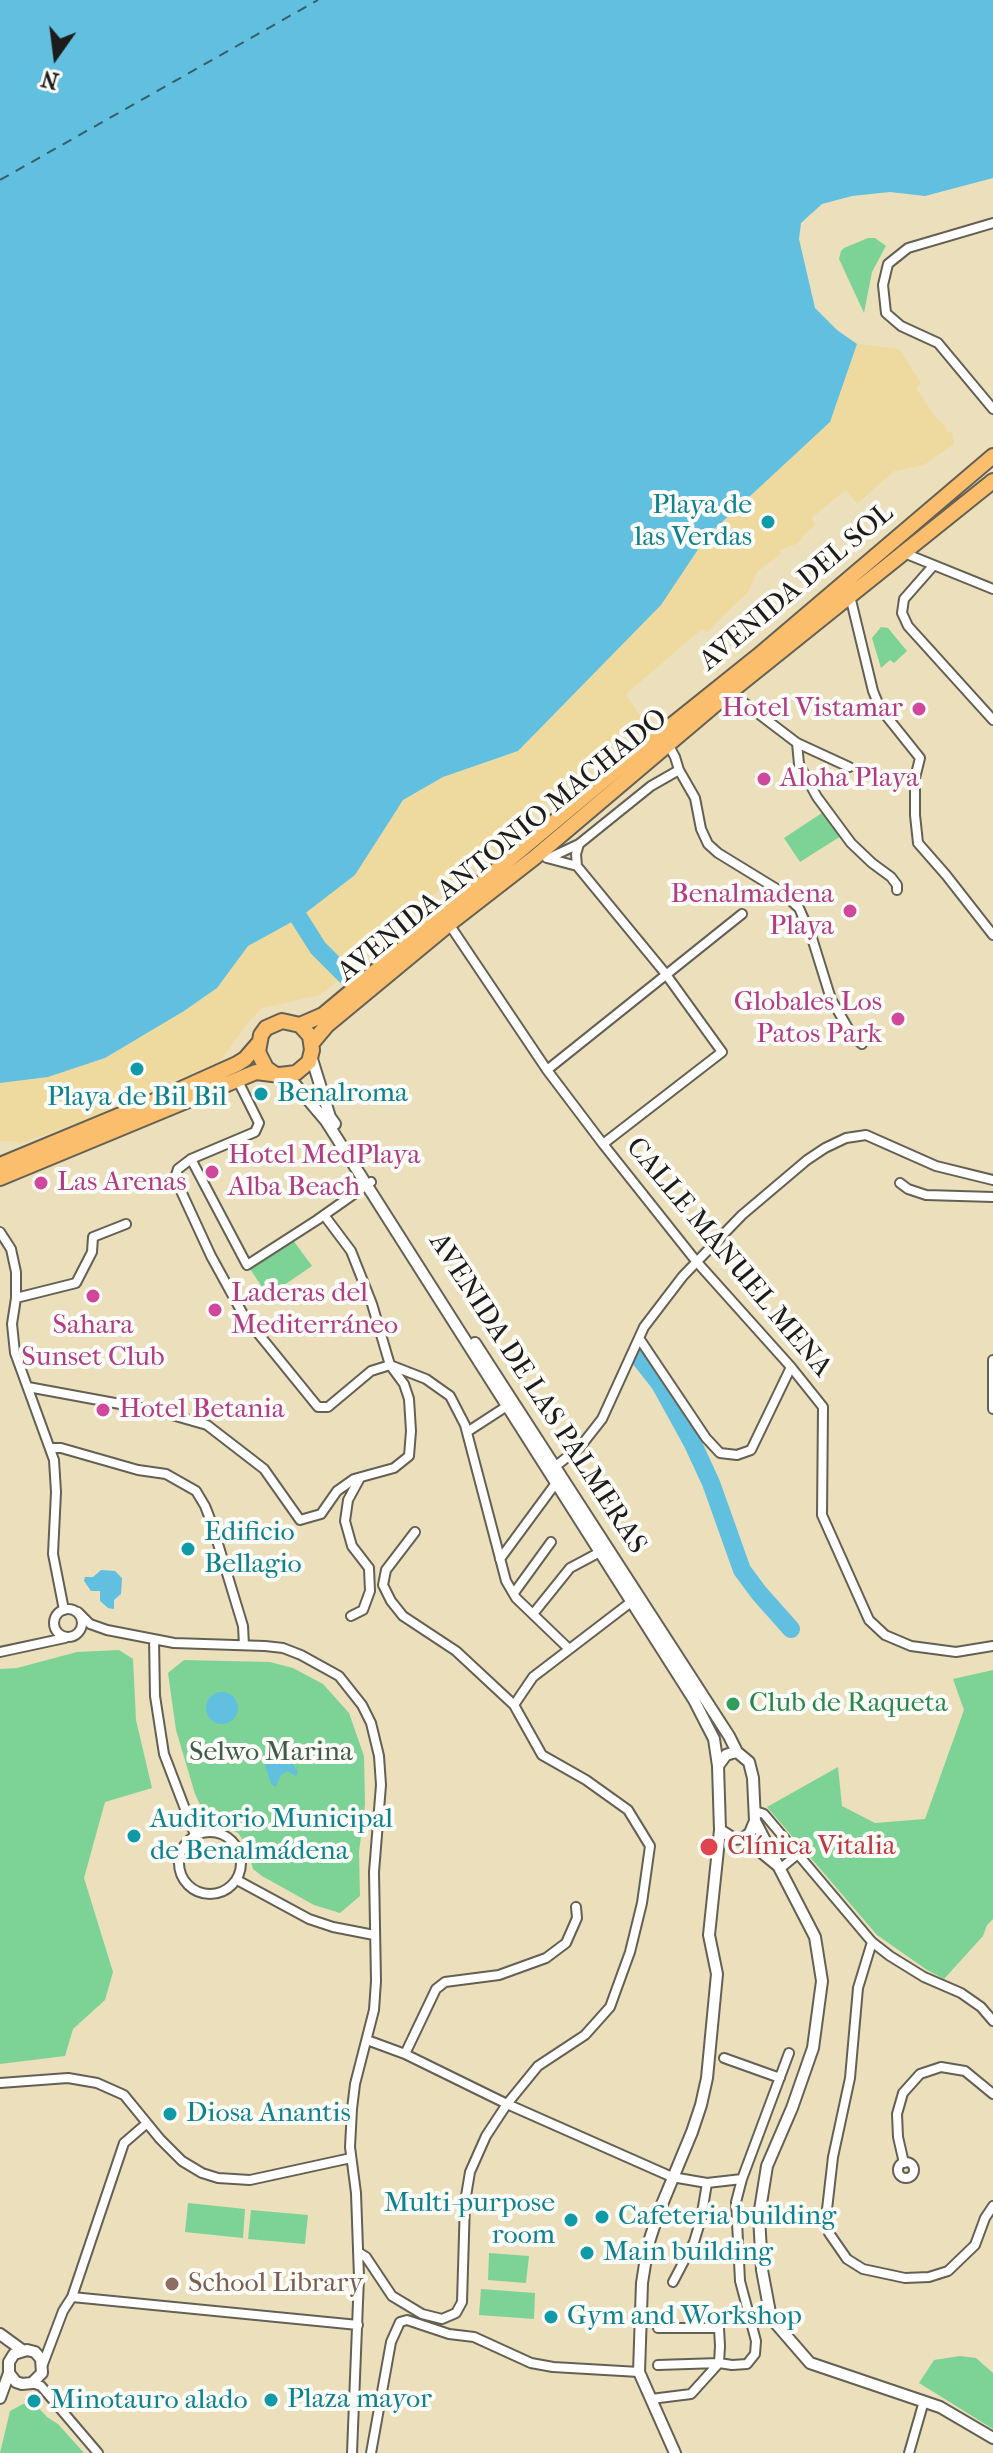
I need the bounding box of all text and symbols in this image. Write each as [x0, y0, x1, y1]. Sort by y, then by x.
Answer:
north arrow [16, 16, 96, 96]
text: N [39, 65, 61, 94]
place label: Playa de las Verdas [634, 489, 752, 555]
street label: AVENIDA DEL SOL [693, 497, 901, 679]
marker: Playa de las Verdas [759, 513, 777, 531]
place label: Hotel Vistamar [722, 692, 903, 726]
marker: Hotel Vistamar [910, 700, 928, 718]
street label: AVENIDA ANTONIO MACHADO [331, 702, 675, 990]
place label: Aloha Playa [780, 762, 919, 796]
marker: Aloha Playa [755, 770, 773, 788]
place label: Benalmadena Playa [670, 878, 834, 944]
marker: Benalmadena Playa [841, 902, 859, 920]
place label: Globales Los Patos Park [734, 986, 882, 1052]
marker: Globales Los Patos Park [889, 1010, 907, 1028]
marker: Playa de Bil Bil [128, 1060, 146, 1078]
place label: Benalroma [277, 1077, 408, 1111]
place label: Playa de Bil Bil [47, 1081, 227, 1115]
marker: Benalroma [252, 1085, 270, 1103]
street label: CALLE MANUEL MENA [618, 1131, 838, 1385]
place label: Hotel MedPlaya Alba Beach [228, 1139, 420, 1205]
marker: Hotel MedPlaya Alba Beach [203, 1163, 221, 1181]
place label: Las Arenas [57, 1166, 187, 1200]
marker: Las Arenas [32, 1174, 50, 1192]
street label: AVENIDA DE LAS PALMERAS [421, 1227, 653, 1561]
place label: Laderas del Mediterráneo [231, 1277, 398, 1343]
marker: Sahara Sunset Club [84, 1287, 102, 1305]
marker: Laderas del Mediterráneo [206, 1301, 224, 1319]
place label: Sahara Sunset Club [21, 1309, 165, 1375]
place label: Hotel Betania [119, 1393, 285, 1427]
marker: Hotel Betania [94, 1401, 112, 1419]
place label: Edificio Bellagio [204, 1516, 302, 1582]
marker: Edificio Bellagio [179, 1540, 197, 1558]
place label: Club de Raqueta [749, 1687, 948, 1721]
marker: Club de Raqueta [724, 1695, 742, 1713]
park label: Selwo Marina [189, 1736, 353, 1770]
place label: Auditorio Municipal de Benalmádena [150, 1803, 393, 1869]
marker: Auditorio Municipal de Benalmádena [125, 1827, 143, 1845]
place label: Clínica Vitalia [727, 1830, 896, 1864]
marker: Clínica Vitalia [698, 1836, 720, 1858]
place label: Diosa Anantis [186, 2097, 351, 2131]
marker: Diosa Anantis [161, 2105, 179, 2123]
place label: Multi-purpose room [384, 2187, 555, 2253]
place label: Cafeteria building [618, 2200, 836, 2234]
marker: Cafeteria building [593, 2208, 611, 2226]
marker: Multi-purpose room [562, 2211, 580, 2229]
place label: Main building [603, 2236, 773, 2270]
marker: Main building [578, 2244, 596, 2262]
place label: School Library [188, 2267, 363, 2301]
marker: School Library [163, 2275, 181, 2293]
place label: Gym and Workshop [567, 2300, 802, 2334]
marker: Gym and Workshop [542, 2308, 560, 2326]
place label: Plaza mayor [287, 2383, 432, 2417]
place label: Minotauro alado [50, 2384, 248, 2418]
marker: Plaza mayor [262, 2391, 280, 2409]
marker: Minotauro alado [25, 2392, 43, 2410]

